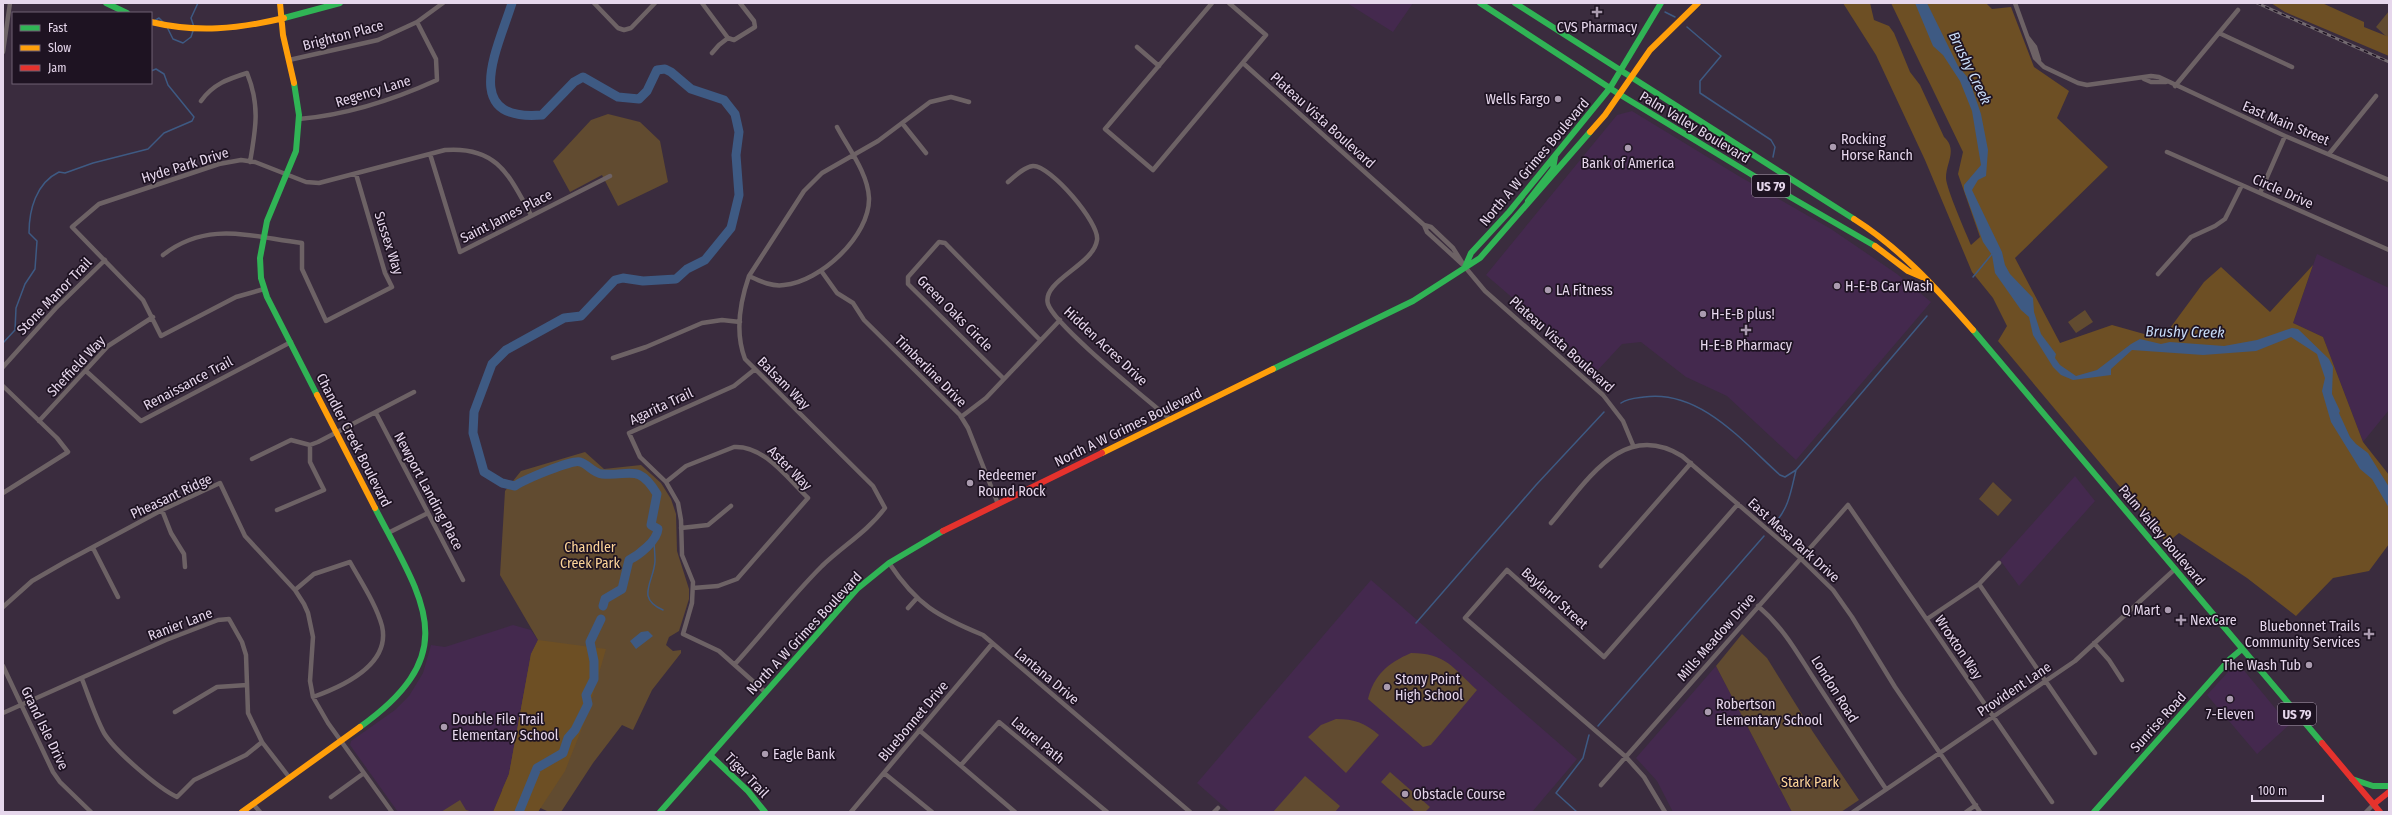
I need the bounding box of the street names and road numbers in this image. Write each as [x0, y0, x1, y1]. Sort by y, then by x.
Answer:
street label: Brighton Place [301, 17, 385, 54]
street label: Plateau Vista Boulevard [1267, 69, 1379, 172]
street label: Regency Lane [333, 72, 413, 111]
street label: Palm Valley Boulevard [1636, 88, 1753, 167]
street label: North A W Grimes Boulevard [1476, 95, 1593, 230]
street label: East Main Street [2240, 98, 2332, 150]
street label: Hyde Park Drive [140, 144, 231, 187]
street label: Circle Drive [2250, 171, 2316, 212]
road number: US 79 [1752, 175, 1790, 197]
street label: Saint James Place [458, 186, 555, 247]
street label: Sussex Way [370, 209, 407, 278]
street label: Stone Manor Trail [13, 254, 96, 338]
street label: Green Oaks Circle [913, 272, 996, 355]
street label: Plateau Vista Boulevard [1506, 293, 1618, 396]
street label: Hidden Acres Drive [1060, 303, 1151, 390]
street label: Sheffield Way [44, 332, 109, 400]
street label: Timberline Drive [891, 332, 970, 411]
street label: Renaissance Trail [141, 353, 236, 414]
street label: Balsam Way [754, 353, 814, 414]
street label: Chandler Creek Boulevard [312, 371, 395, 510]
street label: Agarita Trail [627, 384, 696, 429]
street label: North A W Grimes Boulevard [1052, 384, 1205, 470]
street label: Newport Landing Place [390, 429, 467, 553]
street label: Aster Way [764, 443, 816, 495]
street label: Pheasant Ridge [128, 470, 215, 523]
street label: Palm Valley Boulevard [2115, 482, 2209, 589]
street label: East Mesa Park Drive [1744, 495, 1843, 586]
street label: Bayland Street [1518, 564, 1592, 633]
street label: North A W Grimes Boulevard [743, 568, 866, 698]
street label: Mills Meadow Drive [1674, 590, 1759, 685]
street label: Ranier Lane [146, 604, 215, 645]
street label: Wroxton Way [1931, 612, 1987, 683]
street label: Lantana Drive [1011, 645, 1082, 708]
street label: London Road [1807, 653, 1862, 726]
street label: Provident Lane [1974, 658, 2055, 720]
street label: Bluebonnet Drive [875, 678, 952, 765]
street label: Grand Isle Drive [17, 684, 72, 773]
street label: Sunrise Road [2127, 689, 2190, 756]
road number: US 79 [2278, 703, 2316, 725]
street label: Laurel Path [1008, 713, 1068, 767]
street label: Tiger Trail [721, 749, 772, 802]

